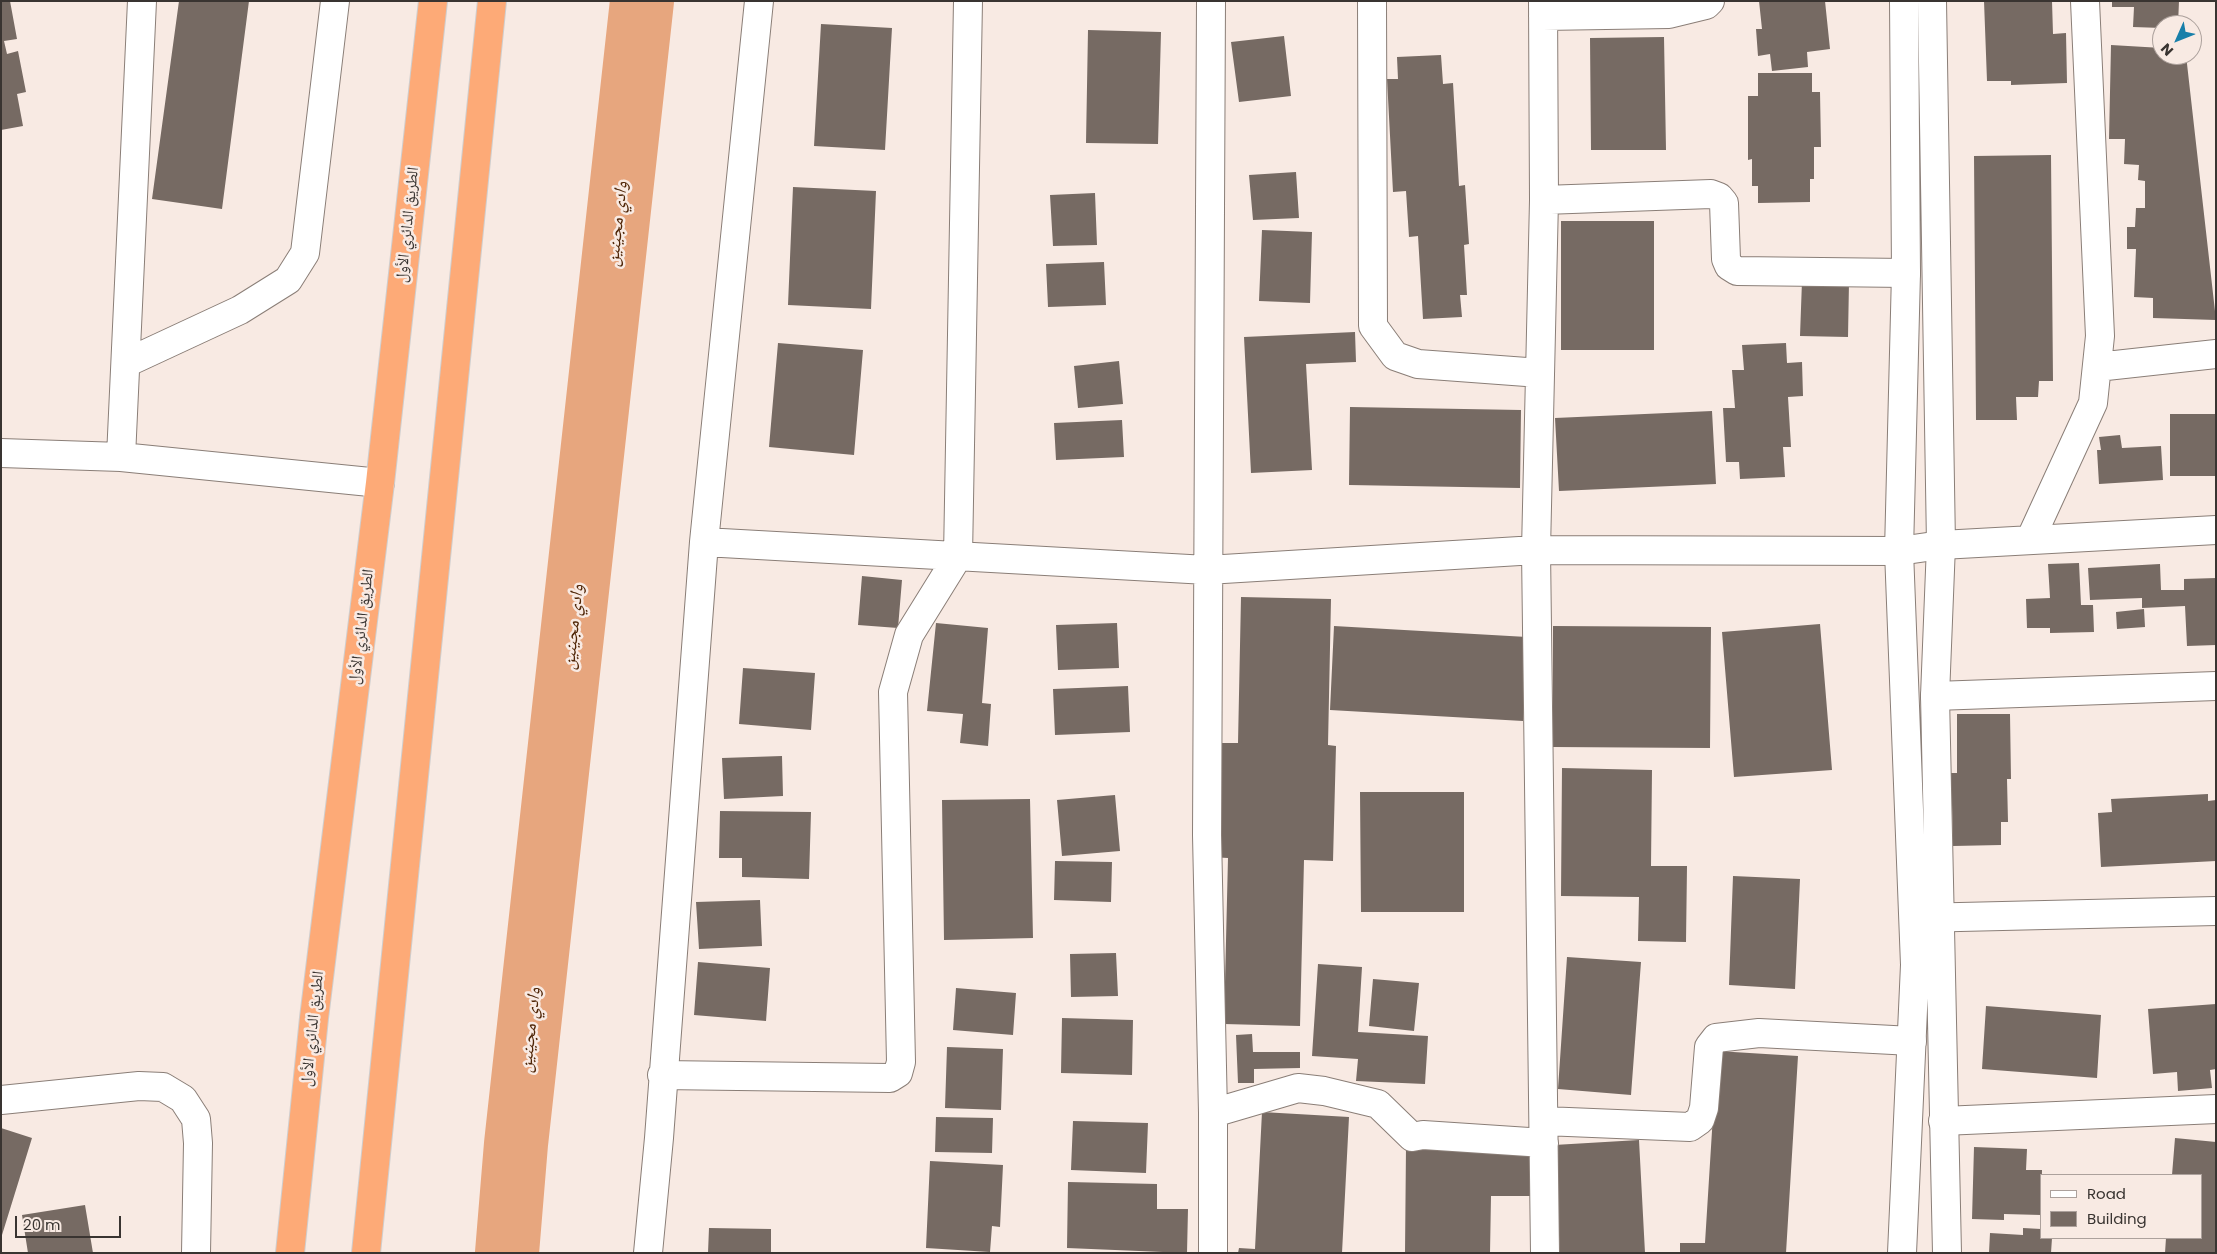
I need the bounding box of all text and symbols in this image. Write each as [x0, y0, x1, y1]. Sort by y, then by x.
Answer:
north arrow [2152, 15, 2202, 65]
text: N [2156, 39, 2178, 60]
street label: الطريق الدائري الأول [392, 166, 424, 284]
water label: وادي مجينين [603, 180, 633, 268]
street label: الطريق الدائري الأول [345, 568, 379, 686]
water label: وادي مجينين [559, 583, 589, 671]
street label: الطريق الدائري الأول [297, 970, 329, 1088]
water label: وادي مجينين [516, 986, 546, 1074]
legend [2040, 1174, 2202, 1239]
text: Road [2087, 1183, 2126, 1204]
scale bar [18, 1206, 124, 1238]
text: Building [2087, 1208, 2147, 1229]
text: 20 m [23, 1214, 61, 1235]

